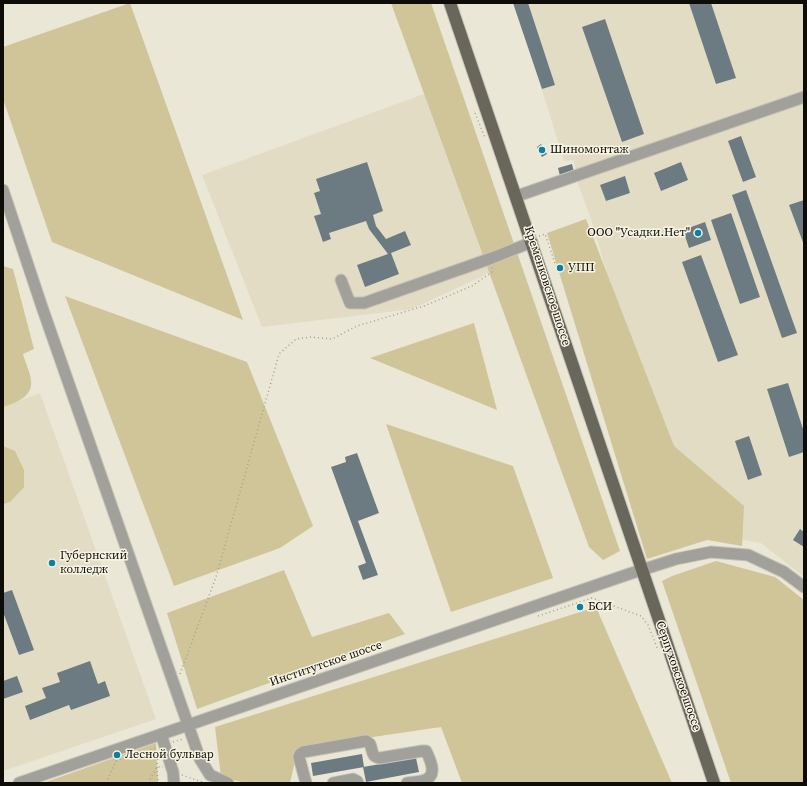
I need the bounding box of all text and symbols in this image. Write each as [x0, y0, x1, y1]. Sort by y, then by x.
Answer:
place label: Шиномонтаж [550, 143, 629, 157]
marker: Шиномонтаж [537, 145, 547, 155]
street label: Кременковское шоссе [521, 225, 573, 347]
place label: ООО "Усадки.Нет" [587, 226, 690, 240]
marker: ООО "Усадки.Нет" [693, 228, 703, 238]
place label: УПП [568, 261, 595, 275]
marker: УПП [555, 263, 565, 273]
place label: Губернский колледж [60, 549, 127, 577]
marker: Губернский колледж [47, 558, 57, 568]
place label: БСИ [588, 600, 612, 614]
marker: БСИ [575, 602, 585, 612]
street label: Серпуховское шоссе [652, 619, 704, 733]
street label: Институтское шоссе [268, 638, 384, 690]
place label: Лесной бульвар [125, 748, 214, 762]
marker: Лесной бульвар [112, 750, 122, 760]

